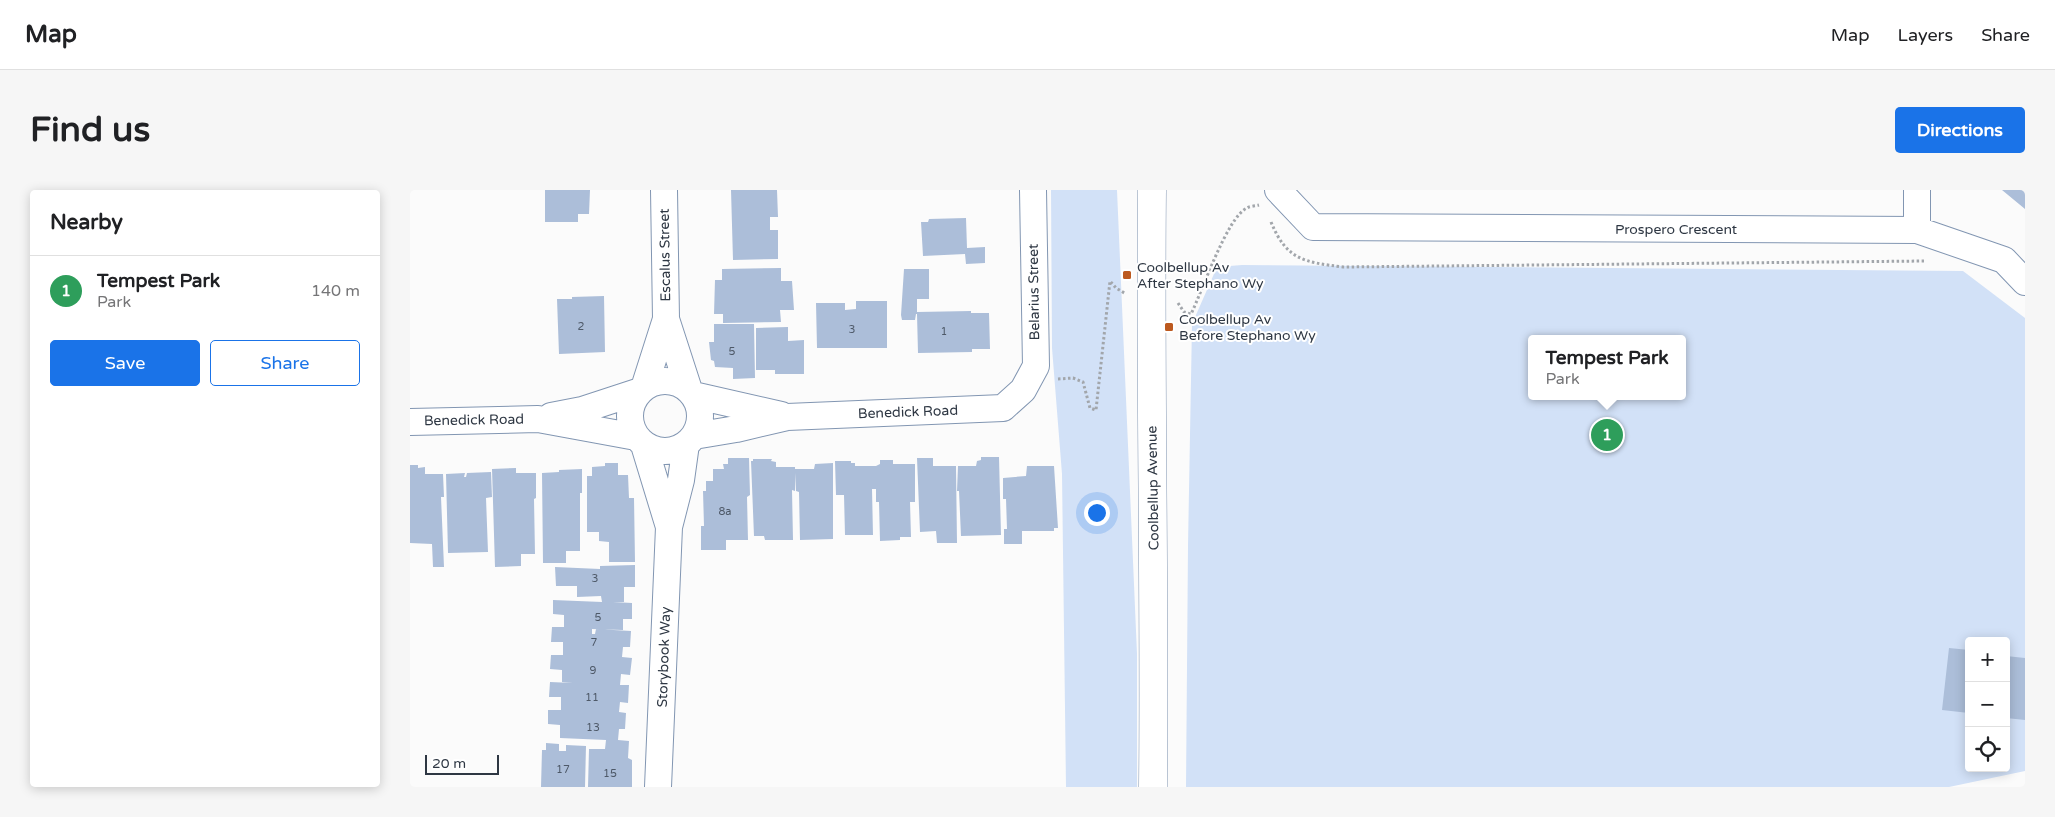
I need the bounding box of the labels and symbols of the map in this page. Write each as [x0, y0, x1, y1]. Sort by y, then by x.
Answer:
street label: Escalus Street [656, 208, 674, 302]
street label: Prospero Crescent [1615, 221, 1738, 238]
street label: Belarius Street [1025, 243, 1043, 340]
place label: Coolbellup Av After Stephano Wy [1137, 259, 1264, 292]
marker: Coolbellup Av After Stephano Wy [1121, 269, 1133, 281]
place label: Coolbellup Av Before Stephano Wy [1179, 311, 1316, 344]
house number: 2 [578, 320, 585, 333]
marker: Coolbellup Av Before Stephano Wy [1163, 321, 1175, 333]
house number: 3 [849, 323, 856, 336]
house number: 1 [941, 325, 947, 338]
house number: 5 [729, 345, 736, 358]
street label: Benedick Road [858, 402, 958, 422]
street label: Benedick Road [424, 411, 524, 429]
pin: 1 [1591, 416, 1623, 454]
street label: Coolbellup Avenue [1143, 425, 1163, 551]
your location [1084, 500, 1110, 526]
house number: 8a [718, 505, 732, 518]
house number: 3 [592, 572, 599, 585]
street label: Storybook Way [654, 606, 674, 708]
house number: 5 [595, 611, 602, 624]
house number: 7 [591, 636, 598, 649]
house number: 9 [590, 664, 597, 677]
house number: 11 [585, 691, 599, 704]
house number: 13 [586, 721, 600, 734]
scale bar [425, 752, 499, 775]
house number: 17 [556, 763, 570, 776]
house number: 15 [603, 767, 617, 780]

